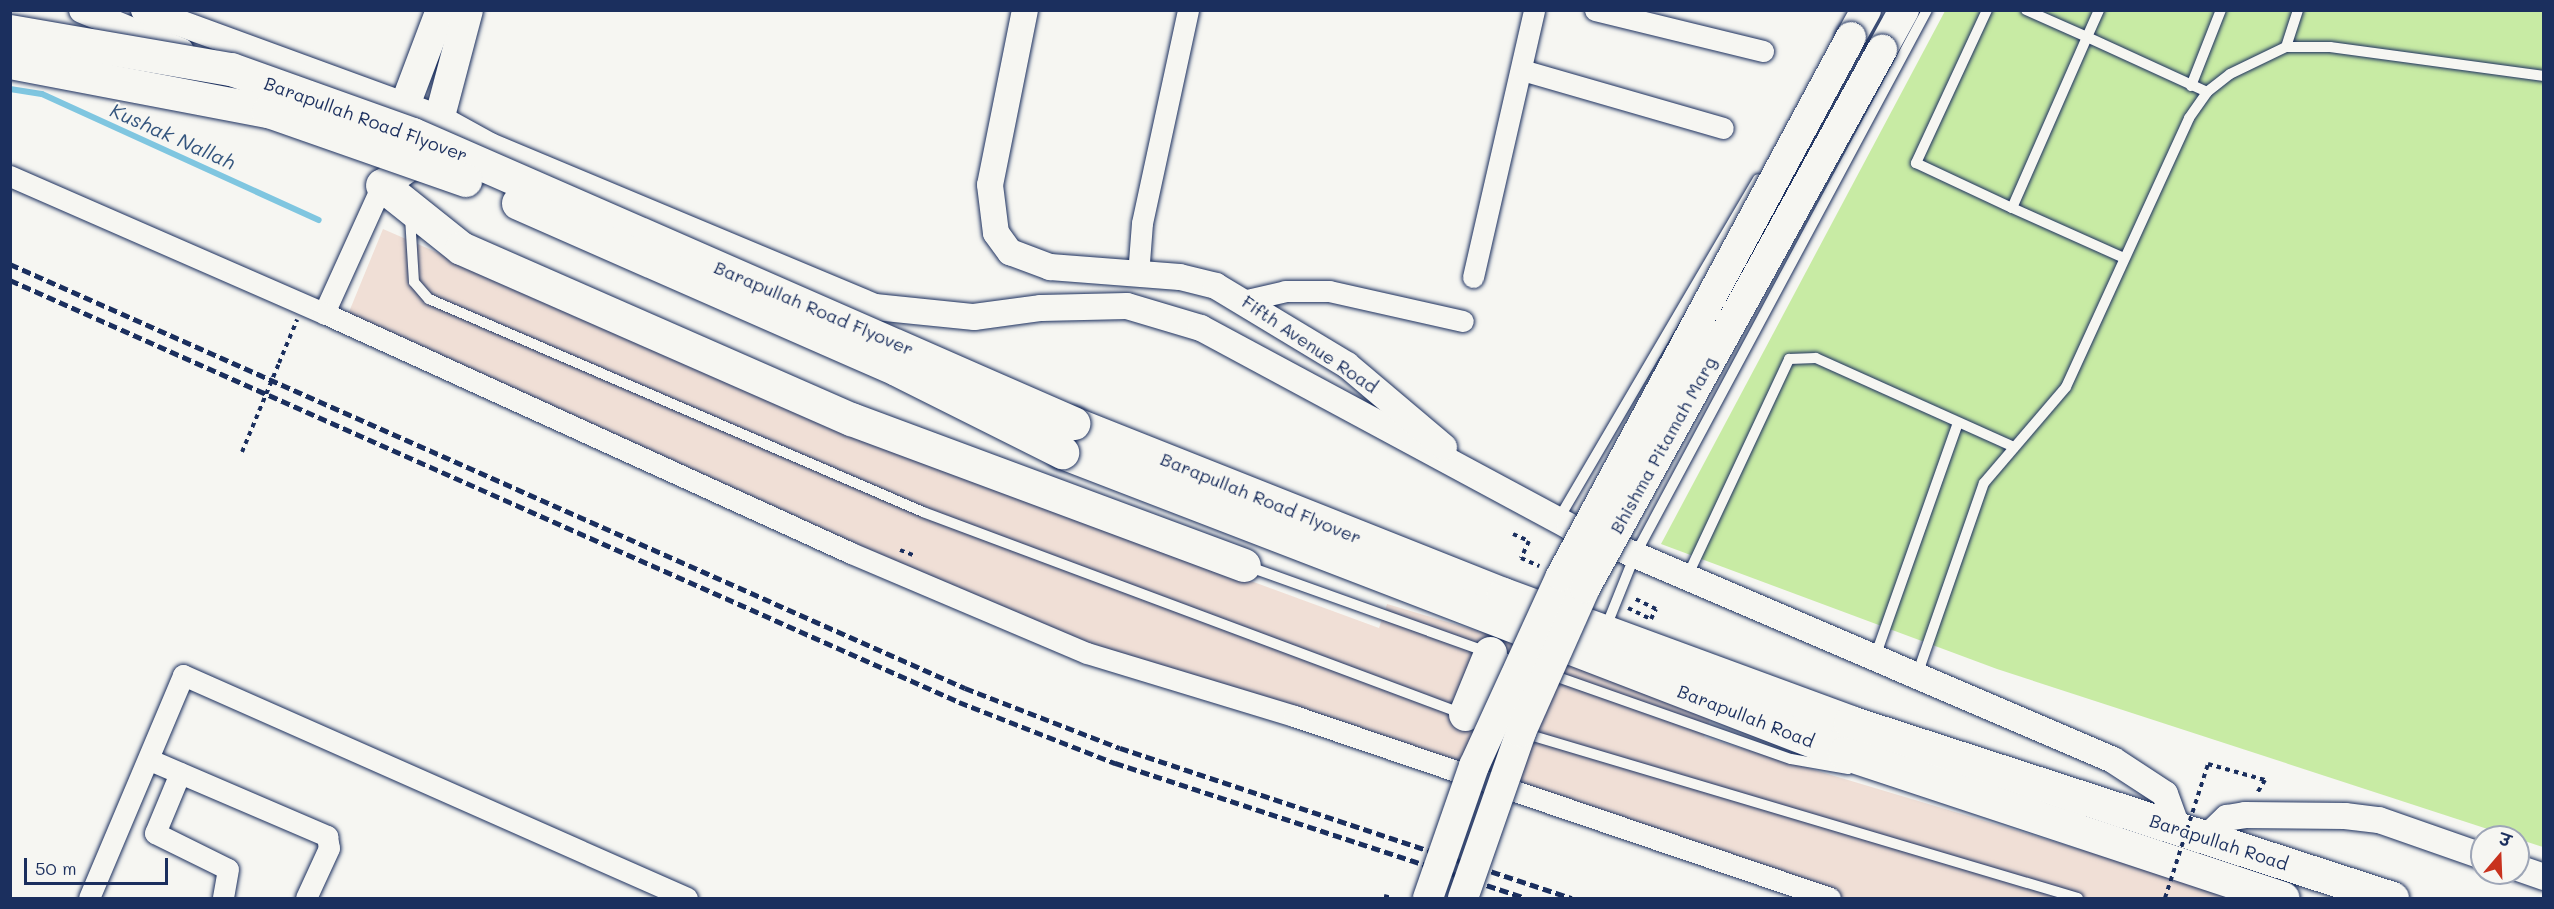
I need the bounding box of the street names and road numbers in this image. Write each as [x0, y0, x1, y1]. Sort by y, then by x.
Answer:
street label: Barapullah Road Flyover [261, 72, 471, 166]
street label: Barapullah Road Flyover [711, 256, 917, 360]
street label: Fifth Avenue Road [1238, 291, 1382, 397]
street label: Bhishma Pitamah Marg [1605, 353, 1721, 537]
street label: Barapullah Road Flyover [1157, 448, 1365, 548]
street label: Barapullah Road [1675, 680, 1817, 752]
street label: Barapullah Road [2147, 809, 2291, 875]

